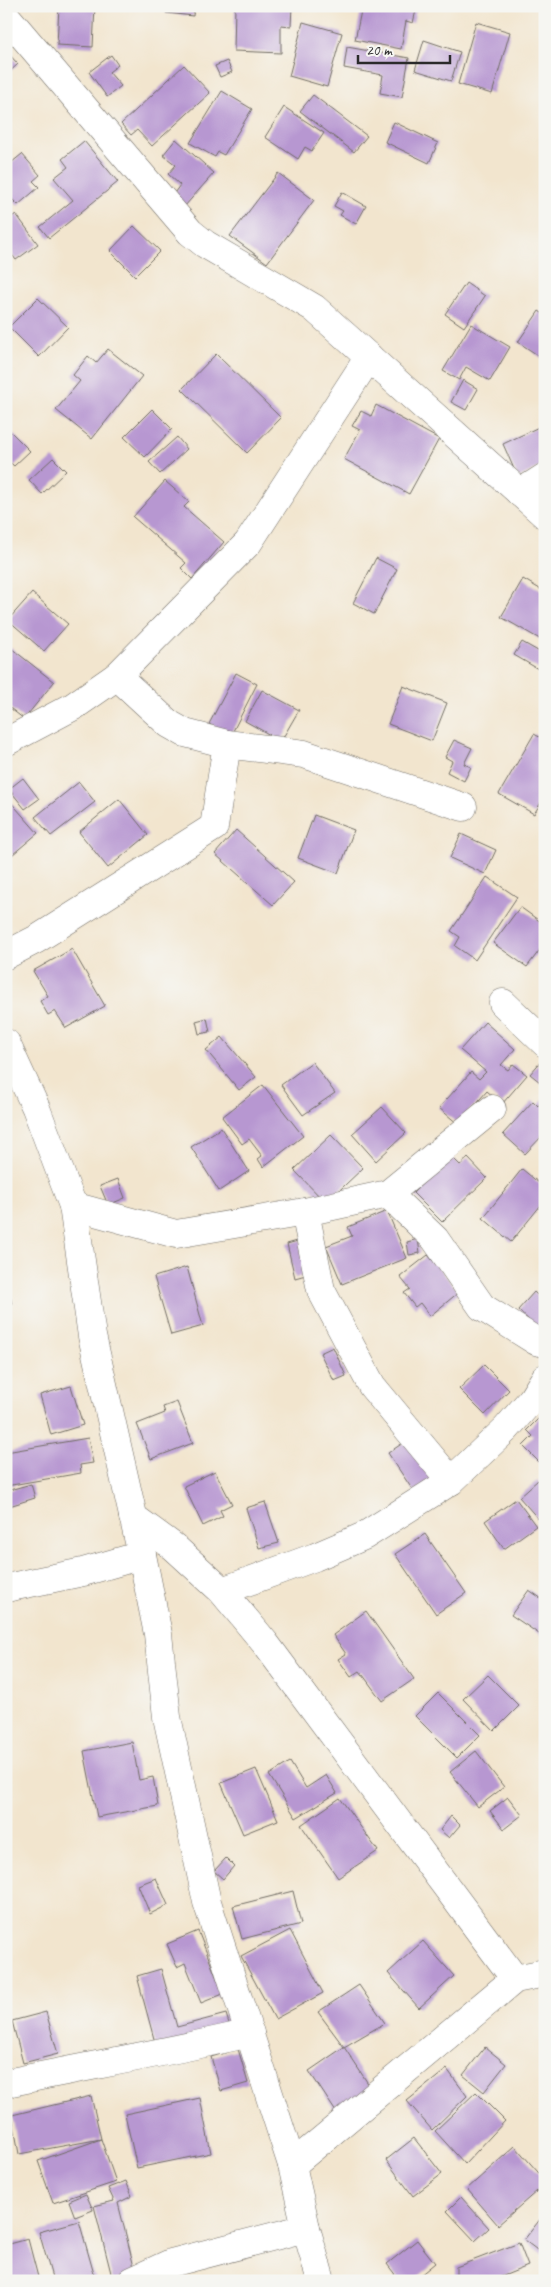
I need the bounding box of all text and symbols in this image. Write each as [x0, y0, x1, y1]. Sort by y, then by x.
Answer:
scale bar [358, 32, 451, 64]
text: 20 m [366, 41, 393, 60]

